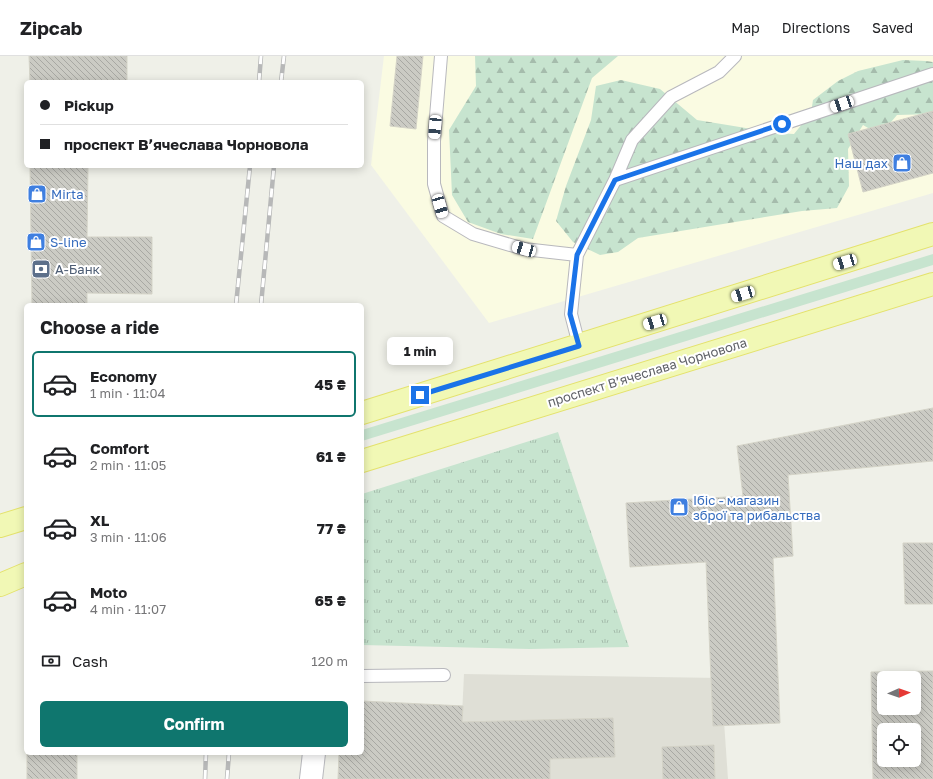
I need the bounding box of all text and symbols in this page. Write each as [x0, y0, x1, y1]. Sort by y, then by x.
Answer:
text: Zipcab [20, 16, 83, 39]
text: Map [731, 19, 760, 36]
text: Directions [782, 19, 850, 36]
text: Saved [872, 19, 913, 36]
car [829, 94, 855, 114]
text: Pickup [64, 96, 114, 114]
car [428, 115, 442, 139]
route start [773, 115, 791, 133]
text: проспект Вʼячеслава Чорновола [64, 135, 308, 153]
shop icon: Наш дах [891, 152, 913, 174]
place label: Наш дах [835, 155, 888, 171]
shop icon: Mirta [26, 183, 48, 205]
place label: Mirta [51, 186, 84, 202]
car [431, 193, 449, 219]
shop icon: S-line [25, 231, 47, 253]
place label: S-line [50, 234, 86, 250]
car [511, 240, 537, 258]
car [832, 253, 858, 271]
bank icon: А-Банк [30, 258, 52, 280]
place label: А-Банк [55, 261, 101, 277]
car [730, 285, 756, 303]
car [642, 313, 668, 331]
text: Choose a ride [40, 316, 159, 338]
street label: проспект Вʼячеслава Чорновола [545, 334, 749, 410]
callout: 1 min [387, 337, 453, 365]
text: 1 min [404, 343, 436, 359]
icon: car [42, 366, 78, 402]
text: Economy [90, 367, 157, 385]
text: 45 ₴ [315, 375, 346, 393]
text: 1 min · 11:04 [90, 385, 165, 401]
route end [411, 386, 429, 404]
icon: car [42, 438, 78, 474]
text: Comfort [90, 439, 149, 457]
text: 61 ₴ [316, 447, 346, 465]
text: 2 min · 11:05 [90, 457, 166, 473]
place label: Ібіс - магазин зброї та рибальства [693, 492, 821, 523]
shop icon: Ібіс - магазин зброї та рибальства [668, 496, 690, 518]
icon: car [42, 510, 78, 546]
text: XL [90, 511, 109, 529]
text: 77 ₴ [317, 519, 346, 537]
text: 3 min · 11:06 [90, 529, 167, 545]
icon: car [42, 582, 78, 618]
text: Moto [90, 583, 127, 601]
text: 65 ₴ [314, 591, 346, 609]
text: 4 min · 11:07 [90, 601, 166, 617]
icon: cash [40, 650, 62, 672]
text: Cash [72, 652, 108, 670]
text: 120 m [311, 653, 348, 669]
north arrow [877, 671, 921, 715]
map controls [877, 671, 921, 767]
button: Confirm [40, 701, 348, 747]
button: locate [877, 723, 921, 767]

